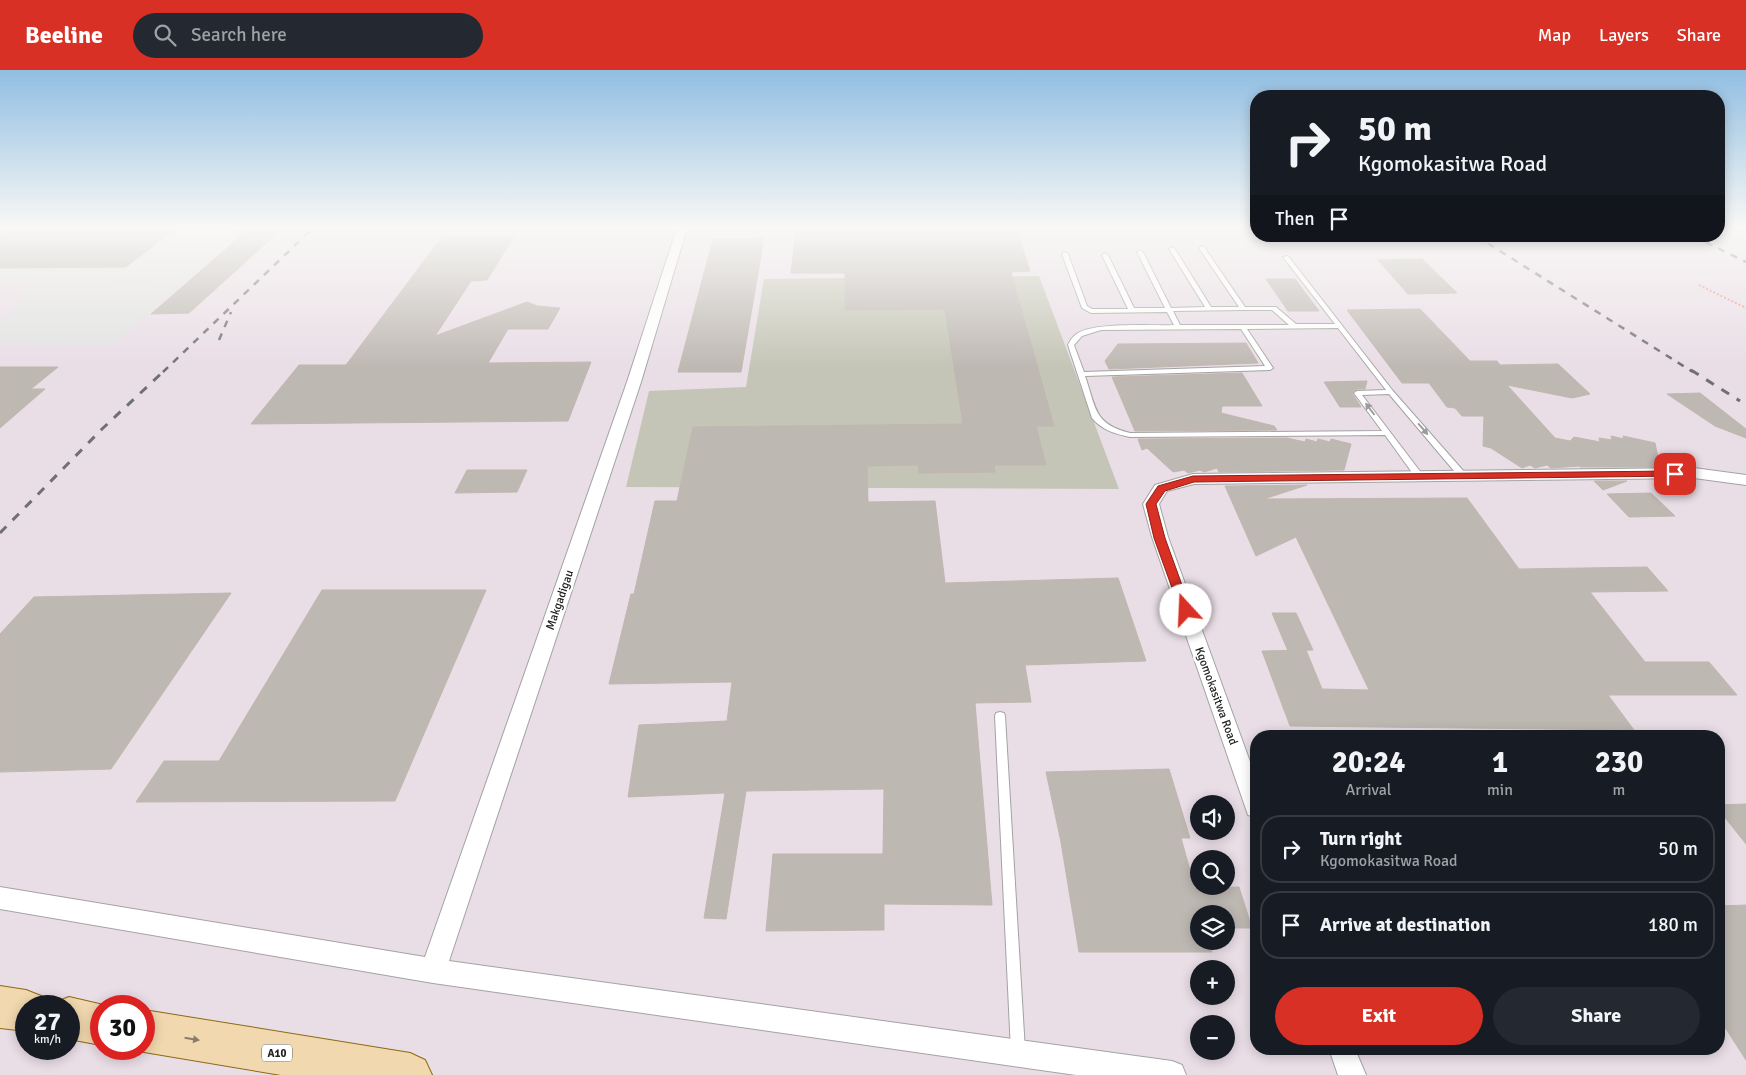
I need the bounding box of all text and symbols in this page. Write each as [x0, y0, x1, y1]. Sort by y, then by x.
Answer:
search box [133, 13, 483, 58]
text: Beeline [25, 20, 103, 50]
icon: search [151, 21, 179, 49]
text: Search here [191, 23, 287, 47]
text: Map [1538, 24, 1571, 46]
text: Layers [1599, 24, 1649, 46]
text: Share [1677, 24, 1721, 46]
text: 50 m [1358, 107, 1432, 150]
icon: right [1275, 110, 1340, 175]
text: Kgomokasitwa Road [1358, 150, 1547, 177]
icon: arrive [1325, 205, 1353, 233]
text: Then [1275, 207, 1315, 231]
one-way arrow [1364, 403, 1375, 416]
one-way arrow [1417, 422, 1428, 435]
pin [1654, 453, 1696, 495]
icon: arrive [1661, 460, 1689, 488]
street label: Makgadigau [543, 568, 577, 632]
position arrow [1159, 583, 1211, 635]
street label: Kgomokasitwa Road [1191, 645, 1241, 747]
text: 20:24 [1332, 744, 1405, 781]
text: 1 [1492, 744, 1508, 781]
text: 230 [1595, 744, 1643, 781]
text: Arrival [1345, 780, 1392, 800]
text: min [1487, 780, 1513, 800]
text: m [1613, 780, 1625, 800]
map controls [1190, 795, 1235, 1060]
button: sound [1190, 795, 1235, 840]
text: Turn right [1320, 827, 1402, 851]
icon: right [1277, 835, 1305, 863]
text: 50 m [1658, 837, 1698, 861]
button: search [1190, 850, 1235, 895]
text: Kgomokasitwa Road [1320, 851, 1458, 871]
button: layers [1190, 905, 1235, 950]
icon: arrive [1277, 911, 1305, 939]
text: Arrive at destination [1320, 913, 1491, 937]
text: 180 m [1648, 913, 1698, 937]
button: + [1190, 960, 1235, 1005]
button: Exit [1275, 987, 1483, 1045]
button: Share [1493, 987, 1700, 1045]
speed limit sign: 30 [90, 995, 155, 1060]
text: 27 [34, 1006, 61, 1037]
button: − [1190, 1015, 1235, 1060]
text: km/h [34, 1032, 61, 1047]
one-way arrow [184, 1035, 200, 1043]
road number: A10 [262, 1044, 292, 1061]

